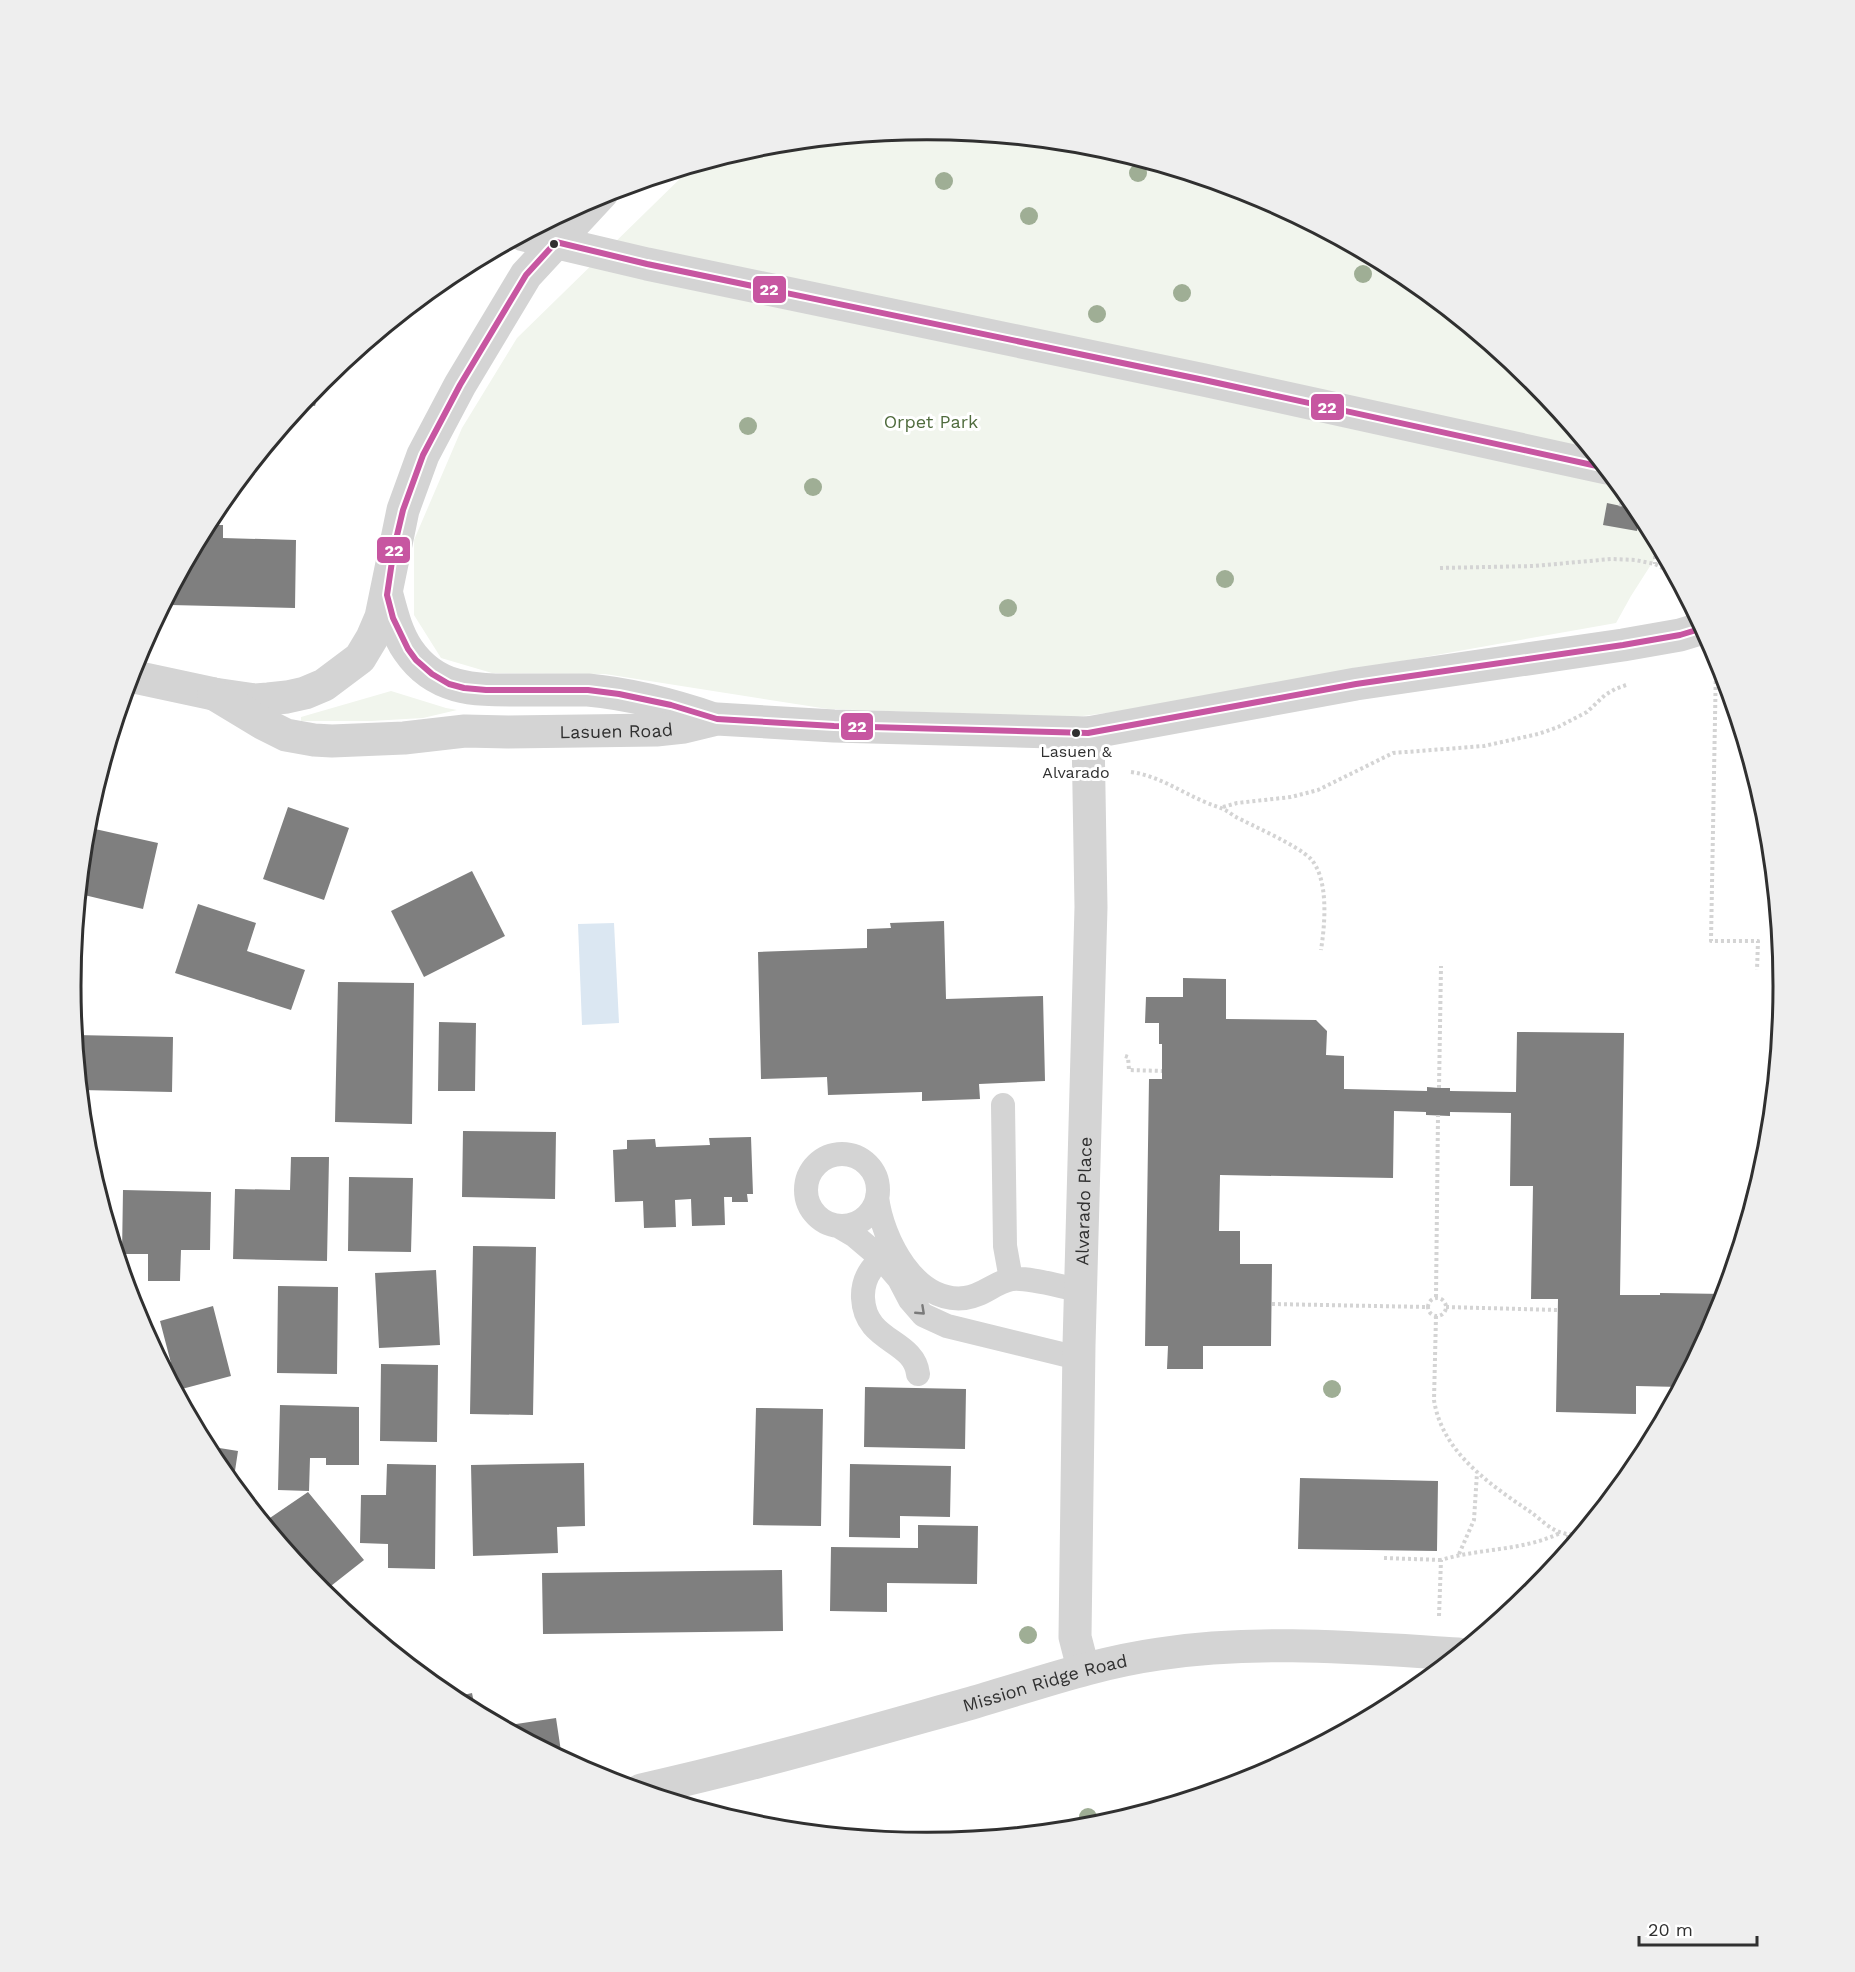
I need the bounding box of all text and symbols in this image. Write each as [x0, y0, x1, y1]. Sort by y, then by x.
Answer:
unlabelled marker [548, 238, 560, 250]
line badge: 22 [752, 275, 787, 304]
text: 22 [759, 280, 779, 299]
line badge: 22 [1310, 393, 1345, 421]
text: 22 [1317, 398, 1337, 417]
park label: Orpet Park [884, 411, 978, 432]
line badge: 22 [376, 536, 411, 564]
text: 22 [384, 541, 404, 560]
line badge: 22 [840, 712, 874, 741]
text: 22 [847, 717, 867, 736]
street label: Lasuen Road [559, 718, 674, 742]
marker: Lasuen & Alvarado [1070, 727, 1082, 739]
place label: Lasuen & Alvarado [1040, 742, 1113, 782]
street label: Alvarado Place [1071, 1136, 1095, 1266]
one-way arrow [914, 1304, 924, 1315]
street label: Mission Ridge Road [960, 1649, 1129, 1715]
scale bar [1639, 1909, 1758, 1947]
text: 20 m [1648, 1919, 1693, 1940]

